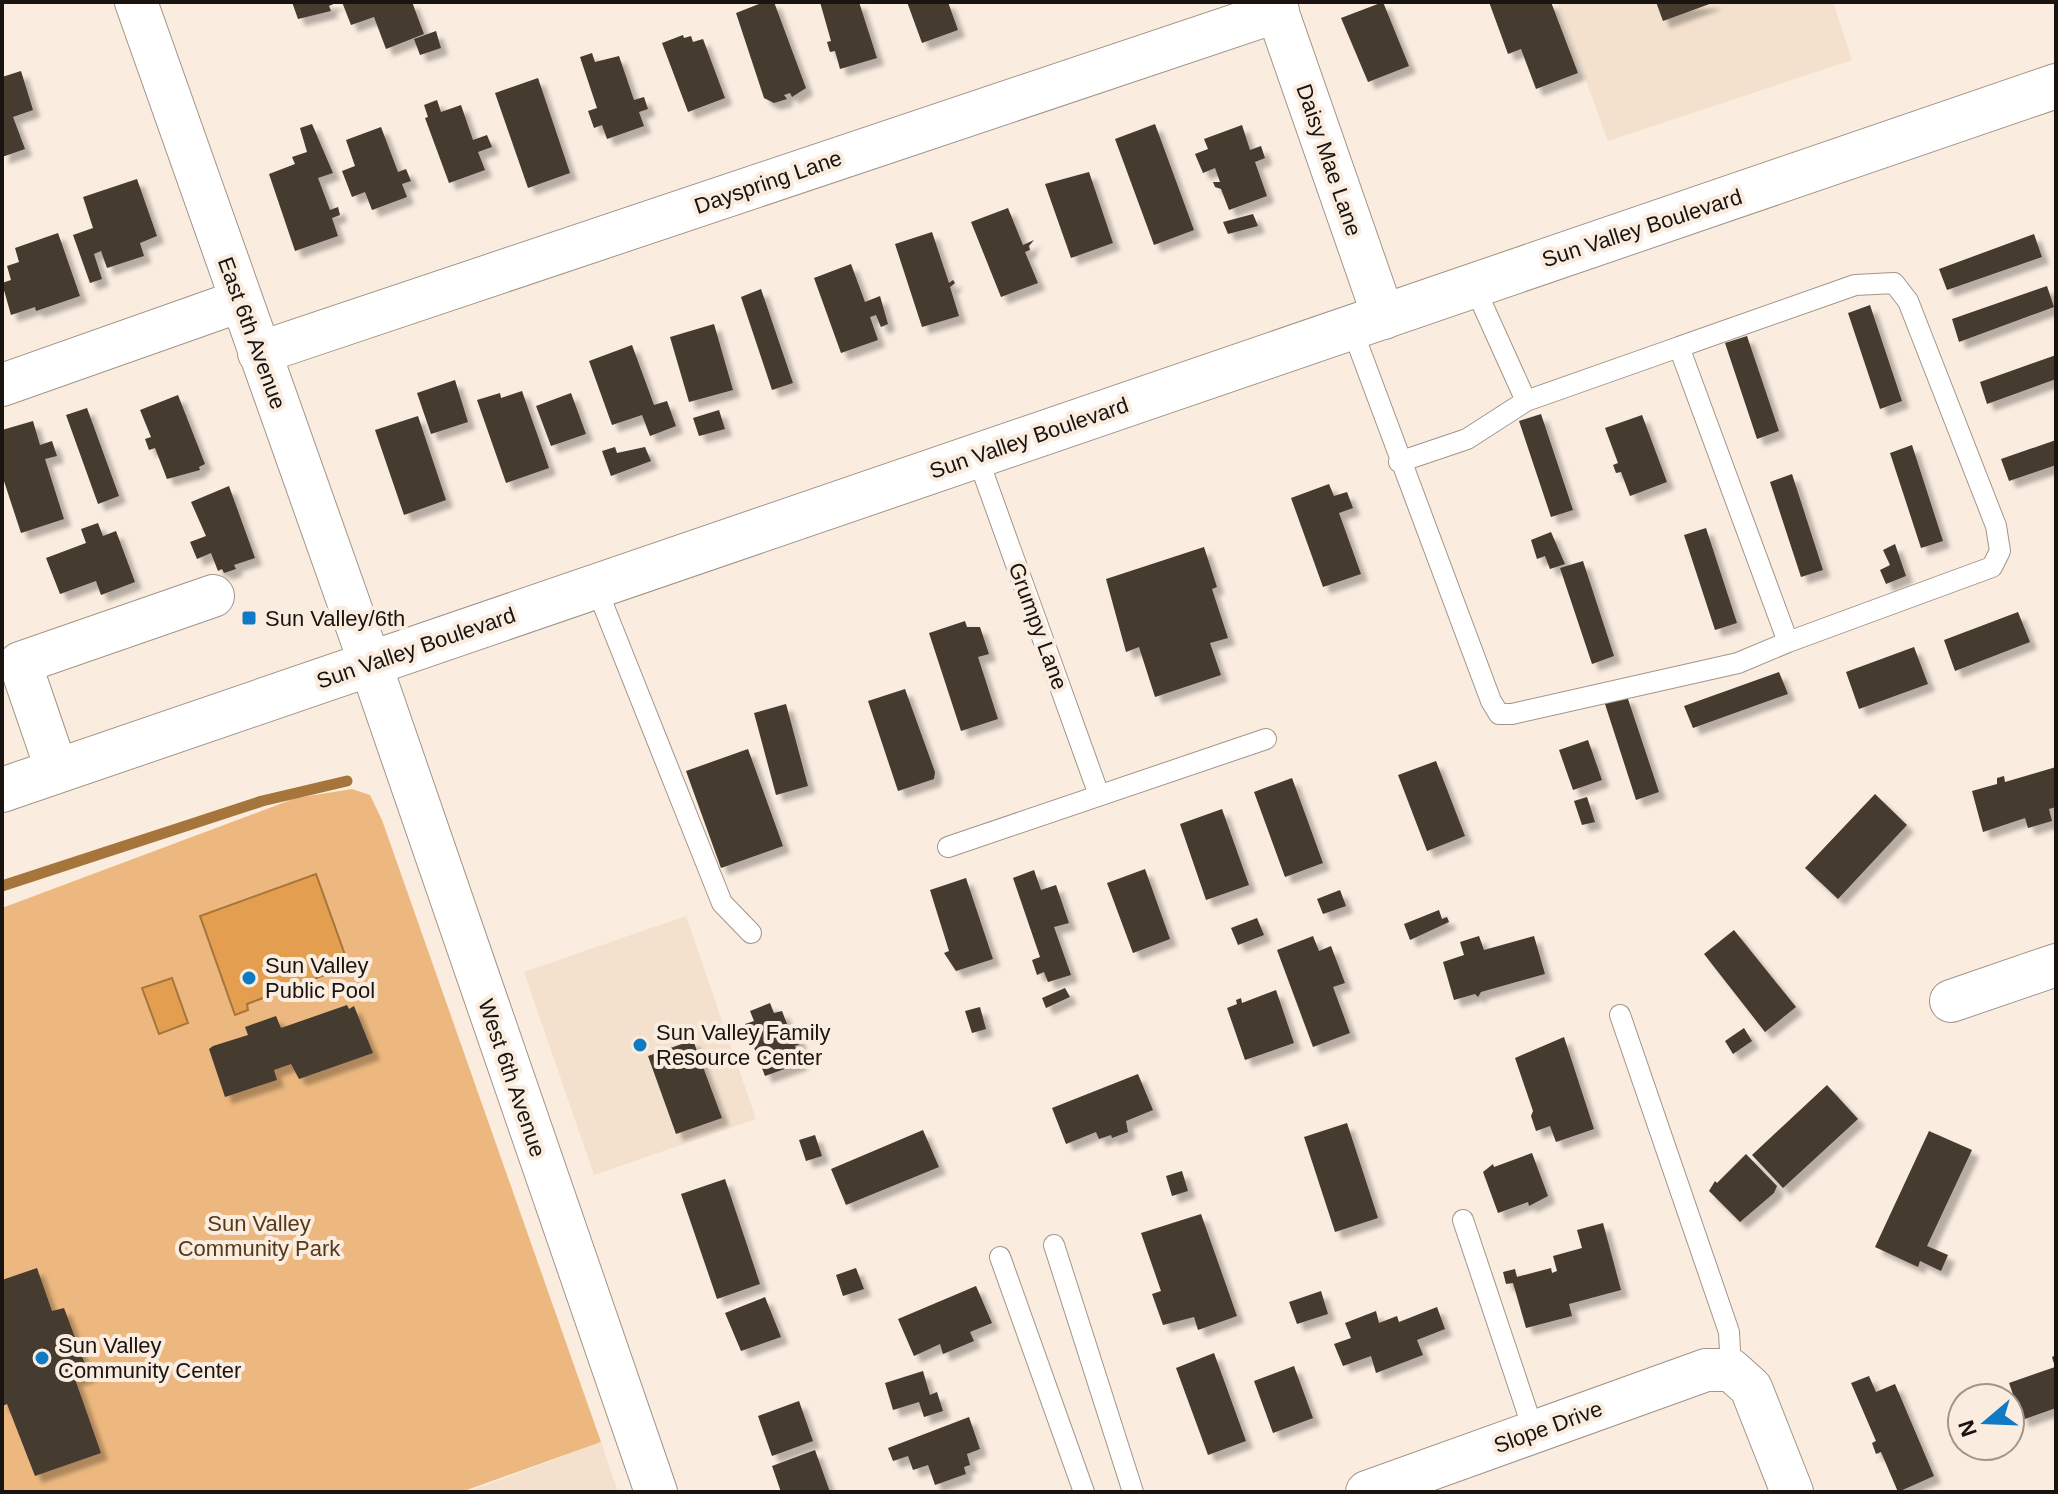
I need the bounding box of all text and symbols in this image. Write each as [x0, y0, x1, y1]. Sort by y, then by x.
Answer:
street label: Daisy Mae Lane [1291, 81, 1367, 239]
street label: Dayspring Lane [691, 145, 845, 219]
street label: Sun Valley Boulevard [1539, 184, 1745, 272]
street label: East 6th Avenue [213, 254, 291, 412]
street label: Sun Valley Boulevard [926, 392, 1132, 484]
street label: Grumpy Lane [1003, 559, 1073, 693]
street label: Sun Valley Boulevard [313, 602, 519, 694]
place label: Sun Valley/6th [265, 606, 405, 631]
marker: Sun Valley/6th [240, 609, 258, 627]
place label: Sun Valley Public Pool [265, 953, 375, 1003]
marker: Sun Valley Public Pool [240, 969, 258, 987]
street label: West 6th Avenue [473, 996, 551, 1160]
place label: Sun Valley Family Resource Center [656, 1020, 830, 1070]
marker: Sun Valley Family Resource Center [631, 1036, 649, 1054]
park label: Sun Valley Community Park [178, 1211, 341, 1261]
place label: Sun Valley Community Center [58, 1333, 241, 1383]
marker: Sun Valley Community Center [33, 1349, 51, 1367]
north arrow [1946, 1382, 2026, 1462]
street label: Slope Drive [1490, 1396, 1606, 1458]
text: N [1953, 1417, 1982, 1440]

